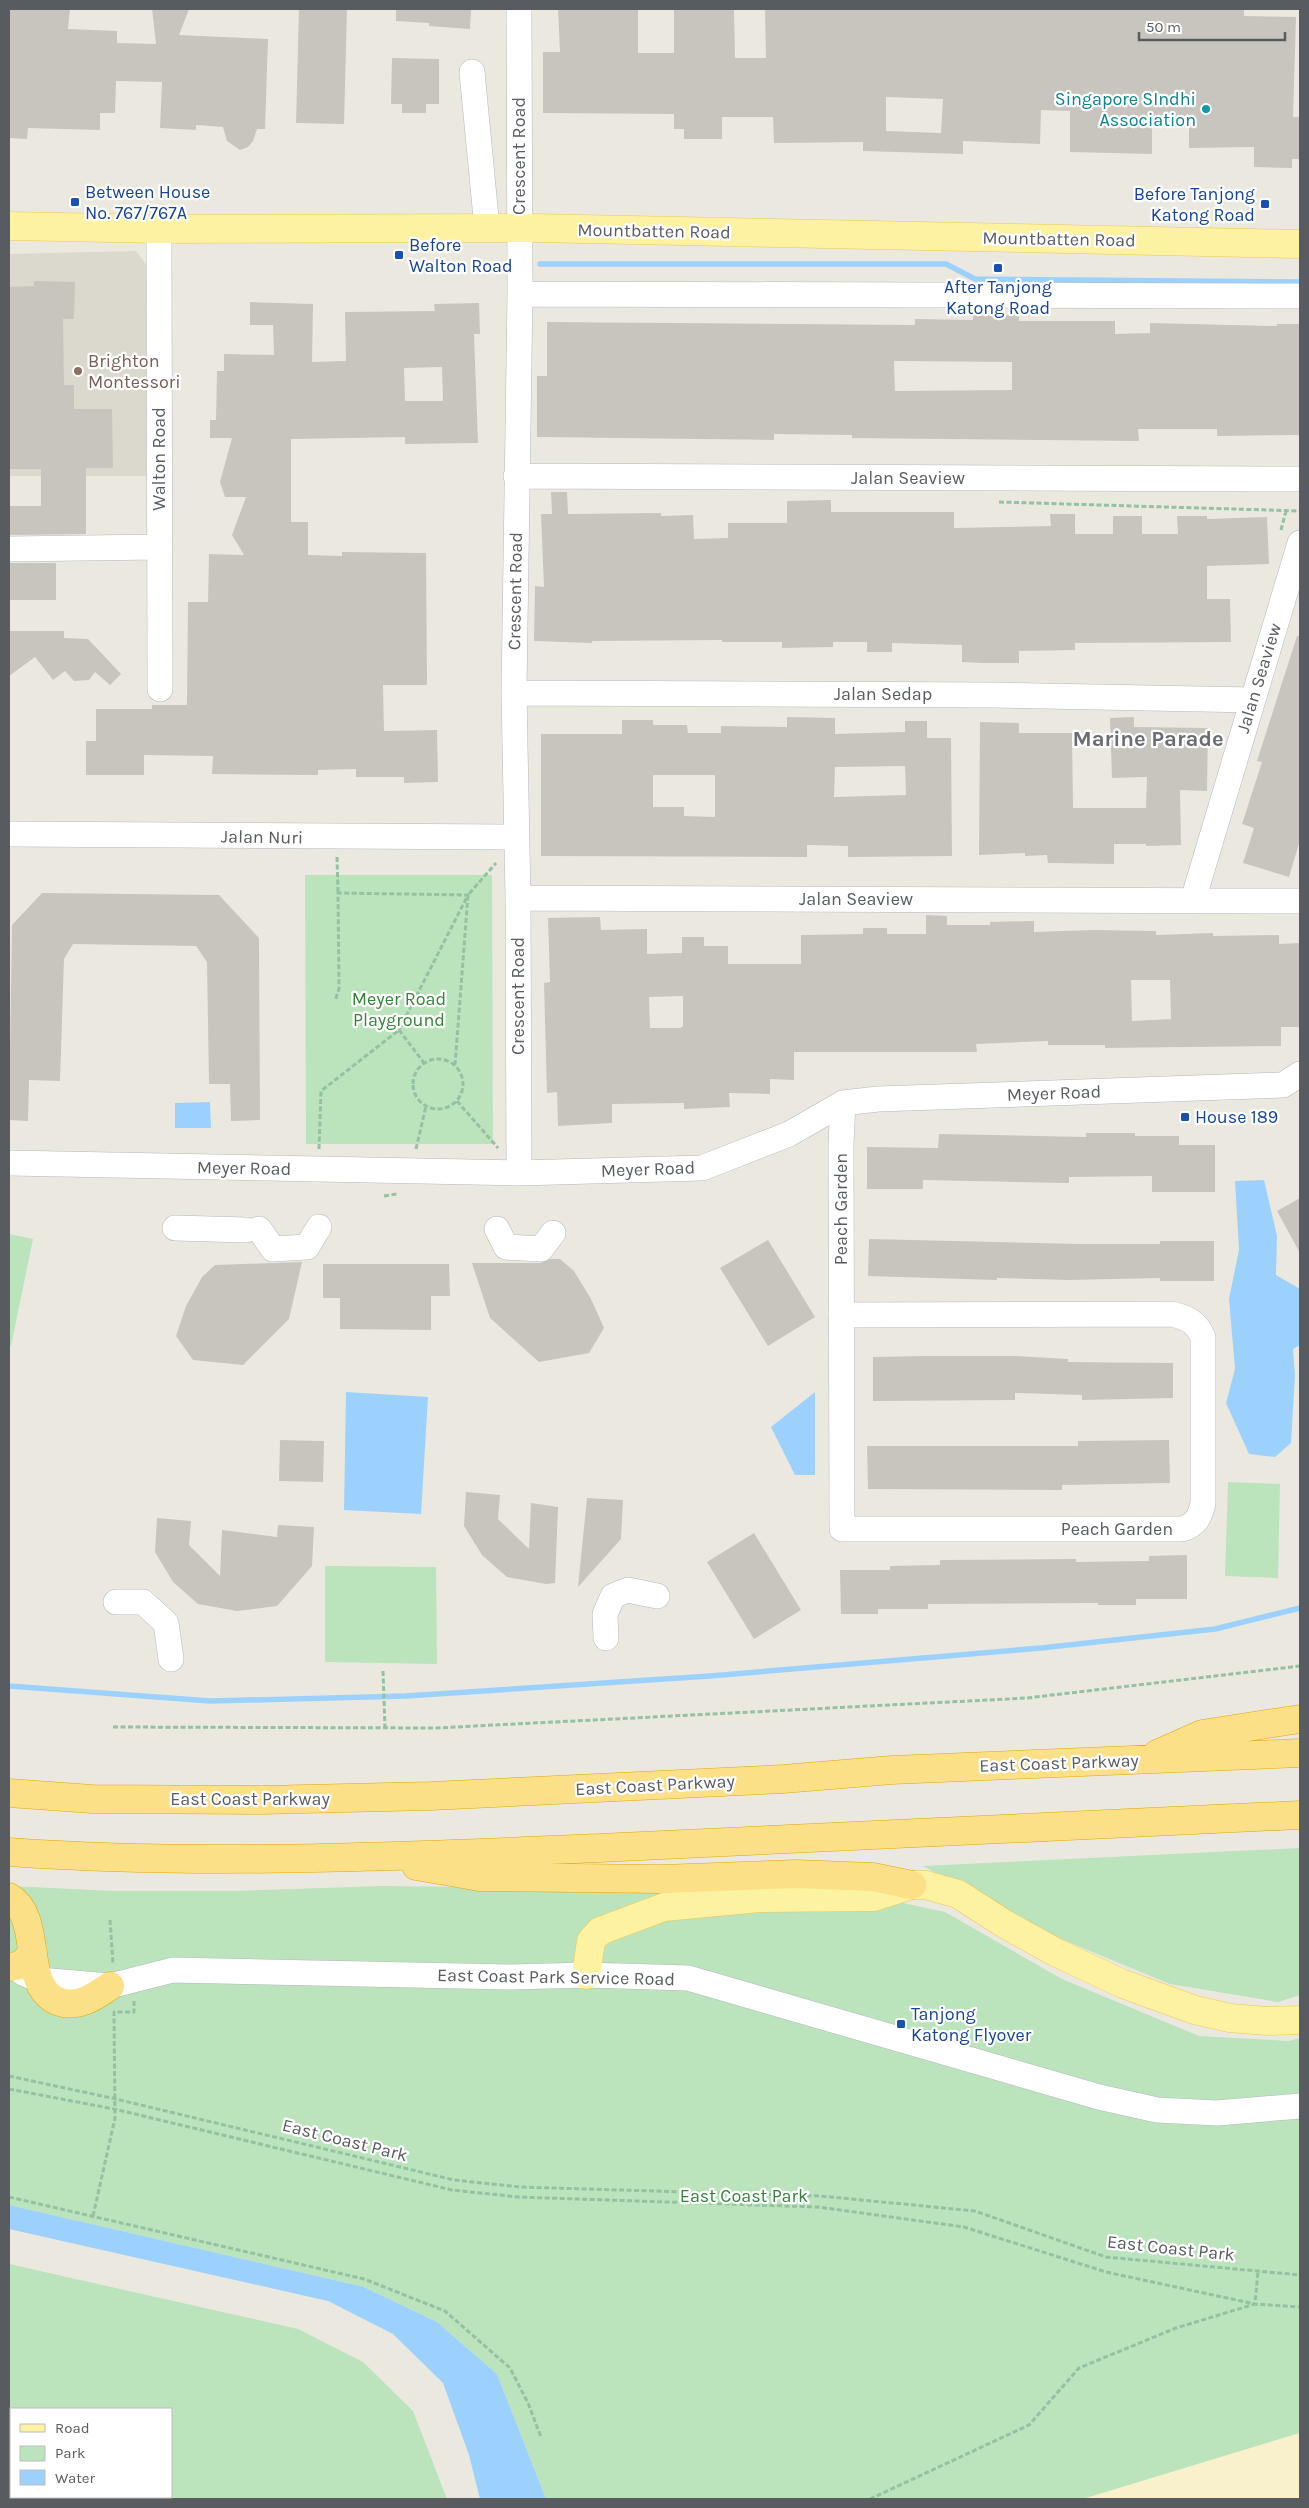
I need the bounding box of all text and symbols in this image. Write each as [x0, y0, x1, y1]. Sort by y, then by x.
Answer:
scale bar [1139, 10, 1285, 42]
text: 50 m [1146, 18, 1181, 36]
place label: Singapore SIndhi Association [1055, 88, 1196, 131]
street label: Crescent Road [508, 97, 530, 215]
marker: Singapore SIndhi Association [1200, 103, 1212, 115]
place label: Between House No. 767/767A [85, 181, 210, 224]
place label: Before Tanjong Katong Road [1134, 183, 1255, 226]
marker: Between House No. 767/767A [69, 196, 81, 208]
marker: Before Tanjong Katong Road [1259, 198, 1271, 210]
street label: Mountbatten Road [577, 219, 731, 243]
street label: Mountbatten Road [982, 227, 1136, 251]
place label: Before Walton Road [409, 234, 513, 277]
marker: Before Walton Road [393, 249, 405, 261]
marker: After Tanjong Katong Road [992, 262, 1004, 274]
place label: After Tanjong Katong Road [944, 276, 1052, 319]
place label: Brighton Montessori [88, 350, 181, 393]
marker: Brighton Montessori [72, 365, 84, 377]
street label: Walton Road [148, 407, 170, 511]
street label: Jalan Seaview [851, 467, 965, 489]
street label: Crescent Road [503, 532, 527, 650]
street label: Jalan Seaview [1232, 620, 1286, 736]
street label: Jalan Sedap [834, 683, 932, 705]
district label: Marine Parade [1072, 726, 1224, 752]
street label: Jalan Nuri [221, 825, 303, 849]
street label: Jalan Seaview [799, 888, 913, 910]
street label: Crescent Road [507, 937, 529, 1055]
park label: Meyer Road Playground [352, 988, 446, 1031]
street label: Meyer Road [1006, 1080, 1102, 1106]
place label: House 189 [1195, 1106, 1278, 1128]
marker: House 189 [1179, 1111, 1191, 1123]
street label: Peach Garden [830, 1153, 852, 1265]
street label: Meyer Road [197, 1156, 291, 1180]
street label: Meyer Road [600, 1156, 696, 1182]
street label: Peach Garden [1061, 1518, 1173, 1540]
street label: East Coast Parkway [979, 1749, 1140, 1777]
street label: East Coast Parkway [575, 1770, 736, 1800]
street label: East Coast Parkway [170, 1788, 330, 1810]
street label: East Coast Park Service Road [437, 1964, 675, 1990]
place label: Tanjong Katong Flyover [911, 2003, 1032, 2046]
marker: Tanjong Katong Flyover [895, 2018, 907, 2030]
street label: East Coast Park [280, 2114, 410, 2166]
park label: East Coast Park [680, 2185, 808, 2207]
street label: East Coast Park [1106, 2230, 1236, 2266]
legend [10, 2408, 172, 2498]
text: Road [55, 2419, 90, 2437]
text: Park [55, 2444, 85, 2462]
text: Water [55, 2469, 96, 2487]

